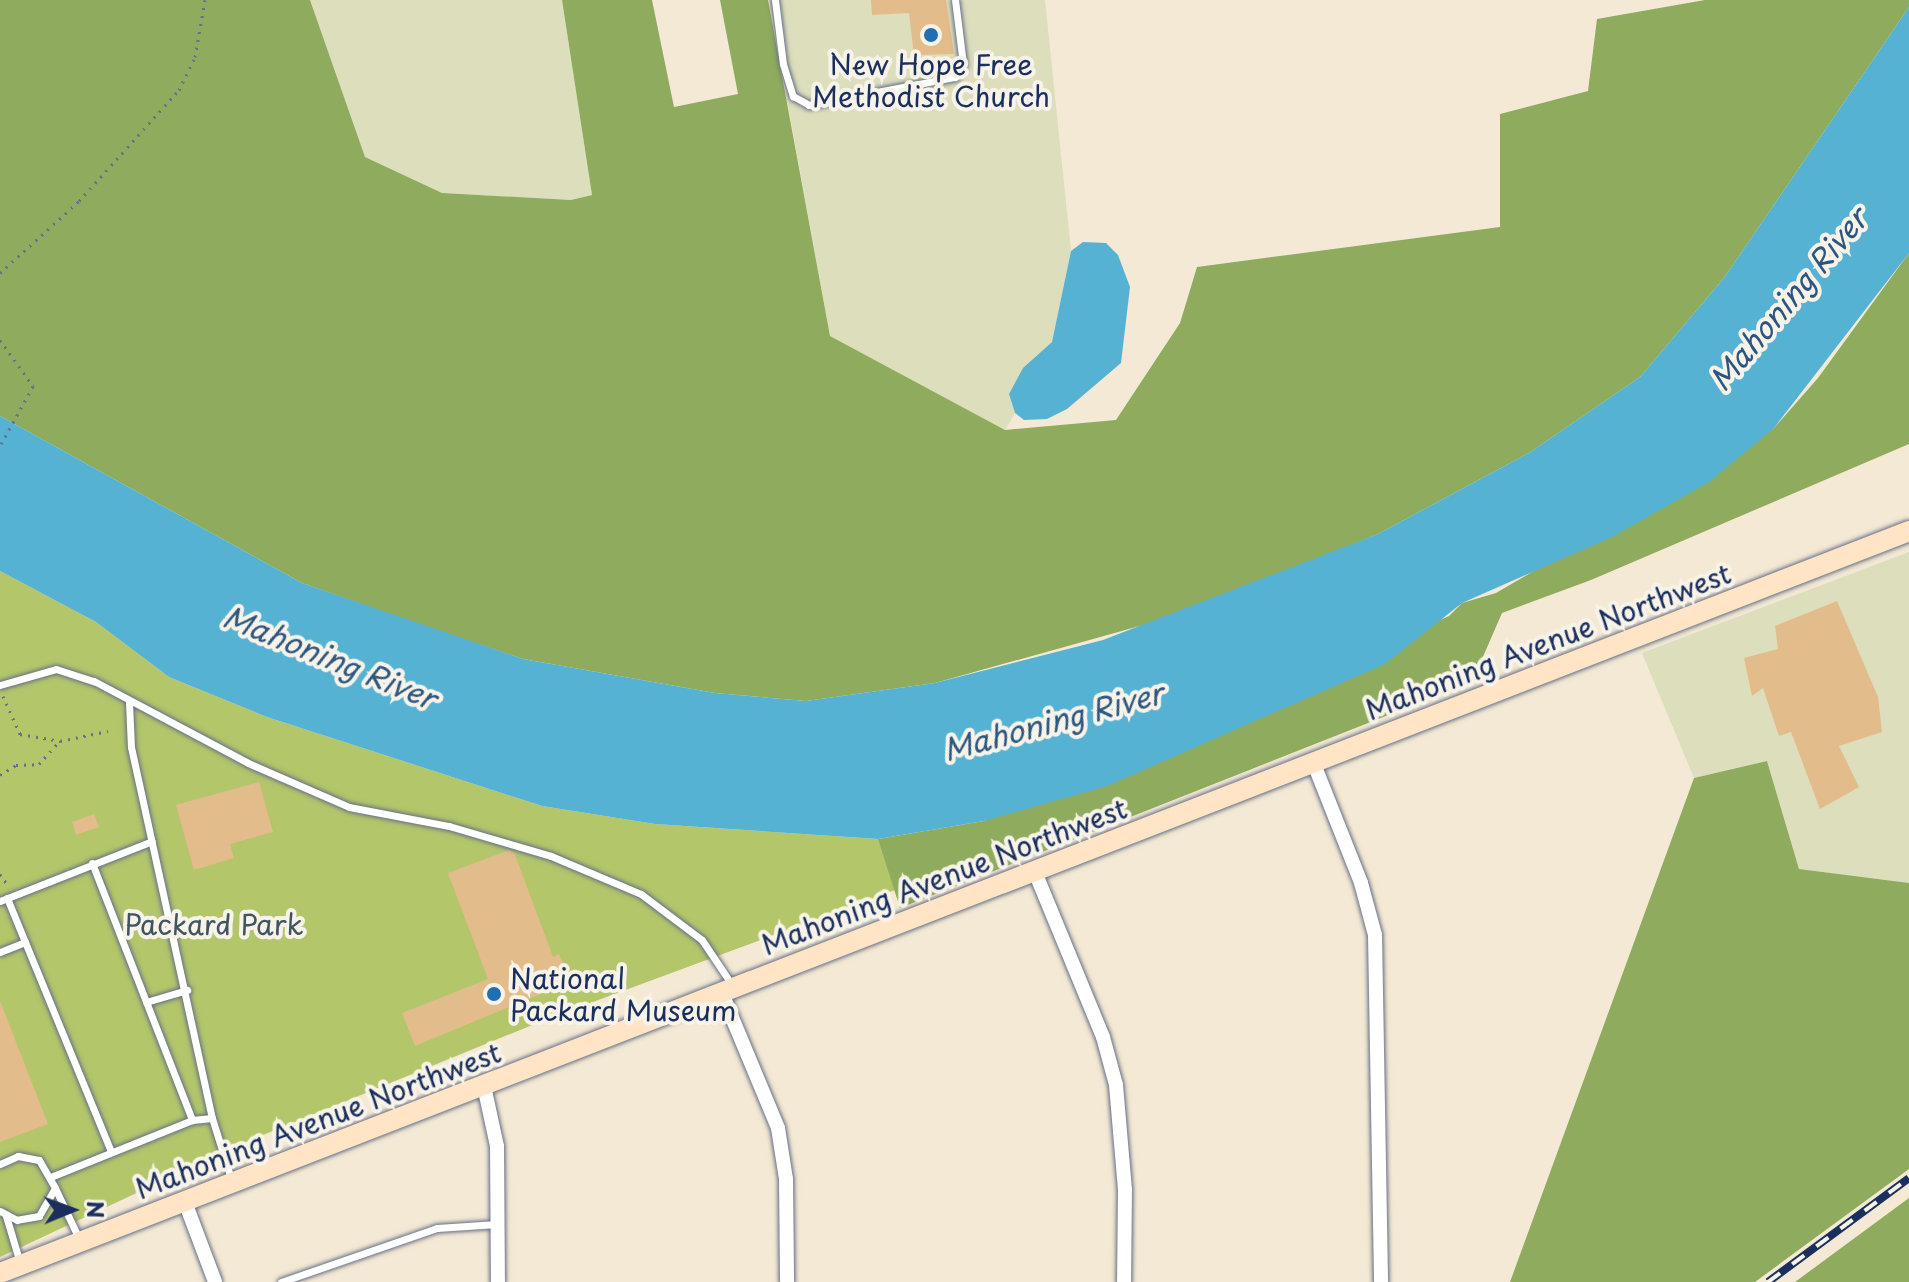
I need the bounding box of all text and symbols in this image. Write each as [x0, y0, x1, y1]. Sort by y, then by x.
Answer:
marker: New Hope Free Methodist Church [922, 26, 940, 44]
place label: New Hope Free Methodist Church [812, 47, 1050, 113]
water label: Mahoning River [1701, 200, 1875, 398]
street label: Mahoning Avenue Northwest [1361, 556, 1735, 726]
water label: Mahoning River [218, 598, 442, 716]
water label: Mahoning River [938, 674, 1168, 768]
street label: Mahoning Avenue Northwest [757, 791, 1131, 961]
park label: Packard Park [123, 907, 305, 941]
place label: National Packard Museum [510, 961, 738, 1027]
marker: National Packard Museum [485, 985, 503, 1003]
street label: Mahoning Avenue Northwest [131, 1035, 505, 1205]
north arrow [32, 1170, 112, 1250]
text: N [80, 1201, 113, 1219]

